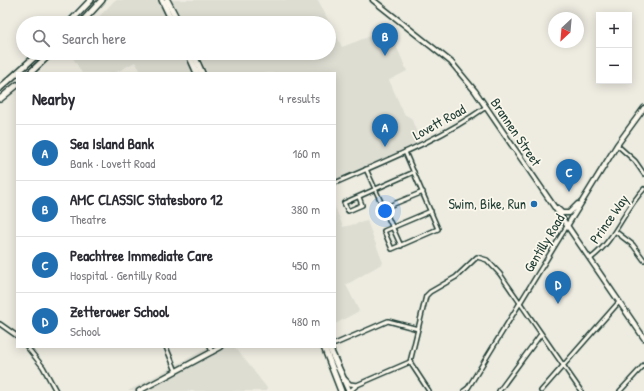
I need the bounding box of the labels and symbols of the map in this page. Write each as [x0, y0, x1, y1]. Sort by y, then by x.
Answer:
north arrow [548, 12, 584, 48]
pin: B [372, 23, 398, 56]
street label: Brannen Street [487, 94, 546, 170]
street label: Lovett Road [409, 99, 469, 144]
pin: A [372, 114, 398, 147]
pin: C [556, 159, 582, 192]
street label: Prince Way [585, 190, 633, 248]
place label: Swim, Bike, Run [448, 194, 526, 213]
marker: Swim, Bike, Run [529, 199, 539, 209]
your location [375, 201, 395, 221]
street label: Gentilly Road [519, 210, 570, 276]
pin: D [545, 271, 571, 304]

